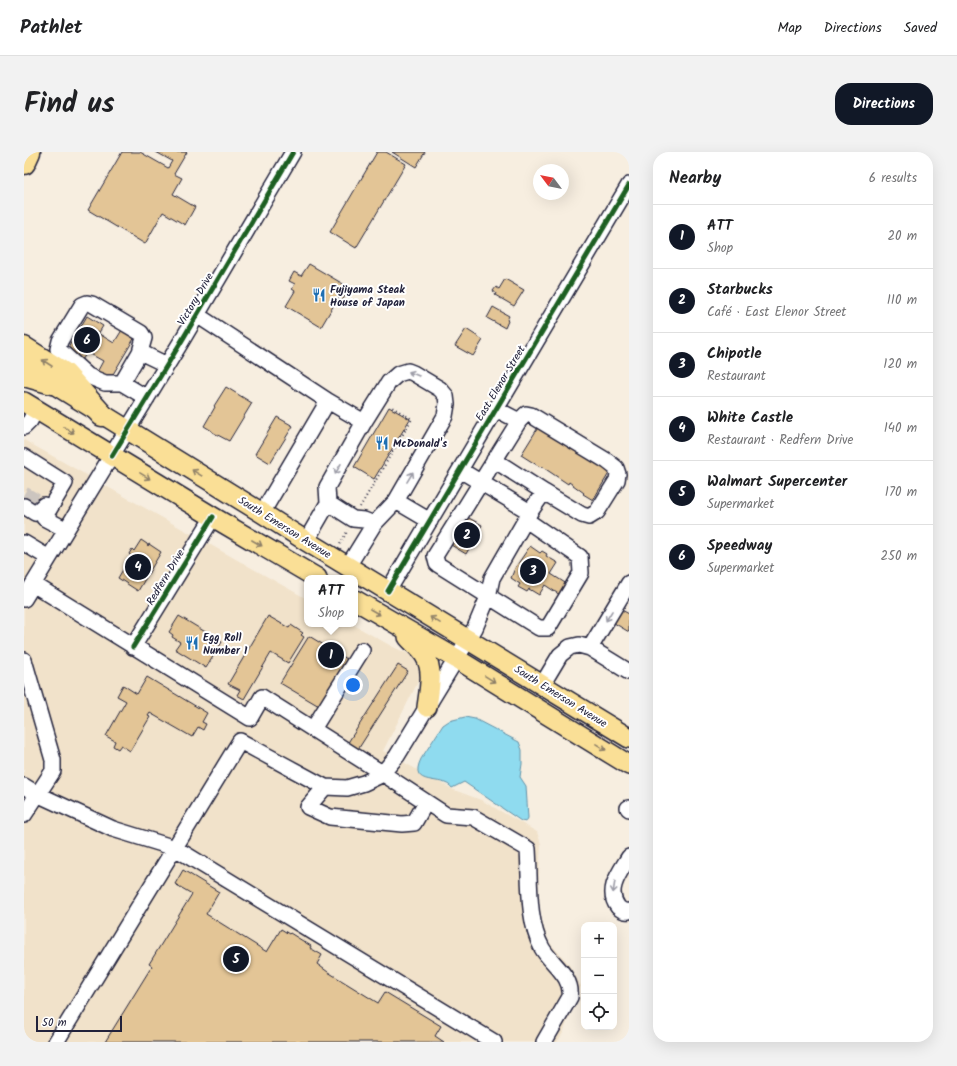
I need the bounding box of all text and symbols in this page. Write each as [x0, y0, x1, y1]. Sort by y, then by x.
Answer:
text: Pathlet [20, 13, 82, 43]
text: Map [777, 17, 802, 39]
text: Directions [824, 17, 882, 39]
text: Saved [904, 17, 937, 39]
text: Find us [24, 82, 115, 127]
button: Directions [835, 83, 933, 125]
north arrow [533, 164, 569, 200]
text: Nearby [669, 165, 721, 192]
text: 6 results [869, 168, 917, 189]
text: ATT [707, 214, 733, 238]
text: 1 [680, 226, 684, 247]
text: 20 m [887, 226, 917, 247]
text: Shop [707, 238, 733, 259]
street label: Victory Drive [173, 270, 219, 329]
text: Starbucks [707, 278, 773, 302]
place label: Fujiyama Steak House of Japan [330, 281, 405, 312]
restaurant icon: Fujiyama Steak House of Japan [311, 287, 327, 303]
text: 2 [678, 290, 686, 311]
text: 110 m [887, 290, 917, 311]
text: Café · East Elenor Street [707, 302, 846, 323]
pin: 6 [74, 325, 100, 355]
street label: East Elenor Street [471, 341, 531, 425]
text: Chipotle [707, 342, 762, 366]
text: 3 [678, 354, 686, 375]
text: 120 m [883, 354, 917, 375]
one-way arrow [42, 359, 53, 367]
text: Restaurant [707, 366, 766, 387]
one-way arrow [408, 370, 420, 378]
text: White Castle [707, 406, 793, 430]
text: 4 [678, 418, 686, 439]
text: 140 m [884, 418, 917, 439]
one-way arrow [63, 426, 75, 434]
text: Restaurant · Redfern Drive [707, 430, 853, 451]
restaurant icon: McDonald's [374, 435, 390, 451]
place label: McDonald's [393, 435, 448, 453]
one-way arrow [333, 463, 341, 475]
one-way arrow [192, 469, 203, 477]
text: Walmart Supercenter [707, 470, 847, 494]
one-way arrow [406, 471, 414, 483]
one-way arrow [139, 472, 151, 480]
text: 5 [679, 482, 685, 503]
text: 170 m [885, 482, 917, 503]
street label: South Emerson Avenue [234, 492, 335, 564]
text: Supermarket [707, 494, 774, 515]
pin: 2 [454, 520, 480, 550]
text: Speedway [707, 534, 772, 558]
one-way arrow [250, 539, 262, 547]
street label: Redfern Drive [142, 546, 190, 609]
text: 6 [678, 546, 686, 567]
text: 250 m [880, 546, 917, 567]
pin: 4 [125, 552, 151, 582]
pin: 3 [520, 556, 546, 586]
text: Supermarket [707, 558, 774, 579]
popup [304, 575, 358, 627]
text: ATT [318, 579, 344, 603]
text: Shop [318, 603, 344, 624]
one-way arrow [369, 608, 381, 616]
one-way arrow [605, 610, 613, 622]
one-way arrow [429, 615, 441, 623]
place label: Egg Roll Number 1 [203, 629, 248, 660]
restaurant icon: Egg Roll Number 1 [184, 635, 200, 651]
pin: 1 [318, 640, 344, 670]
street label: South Emerson Avenue [510, 661, 611, 733]
your location [343, 675, 363, 695]
one-way arrow [484, 676, 496, 684]
one-way arrow [595, 744, 607, 752]
one-way arrow [610, 880, 618, 893]
map controls [581, 922, 617, 1030]
button: + [581, 922, 617, 958]
pin: 5 [223, 944, 249, 974]
button: − [581, 958, 617, 994]
button: locate [581, 994, 617, 1030]
scale bar [36, 1014, 122, 1033]
text: 50 m [42, 1014, 67, 1032]

